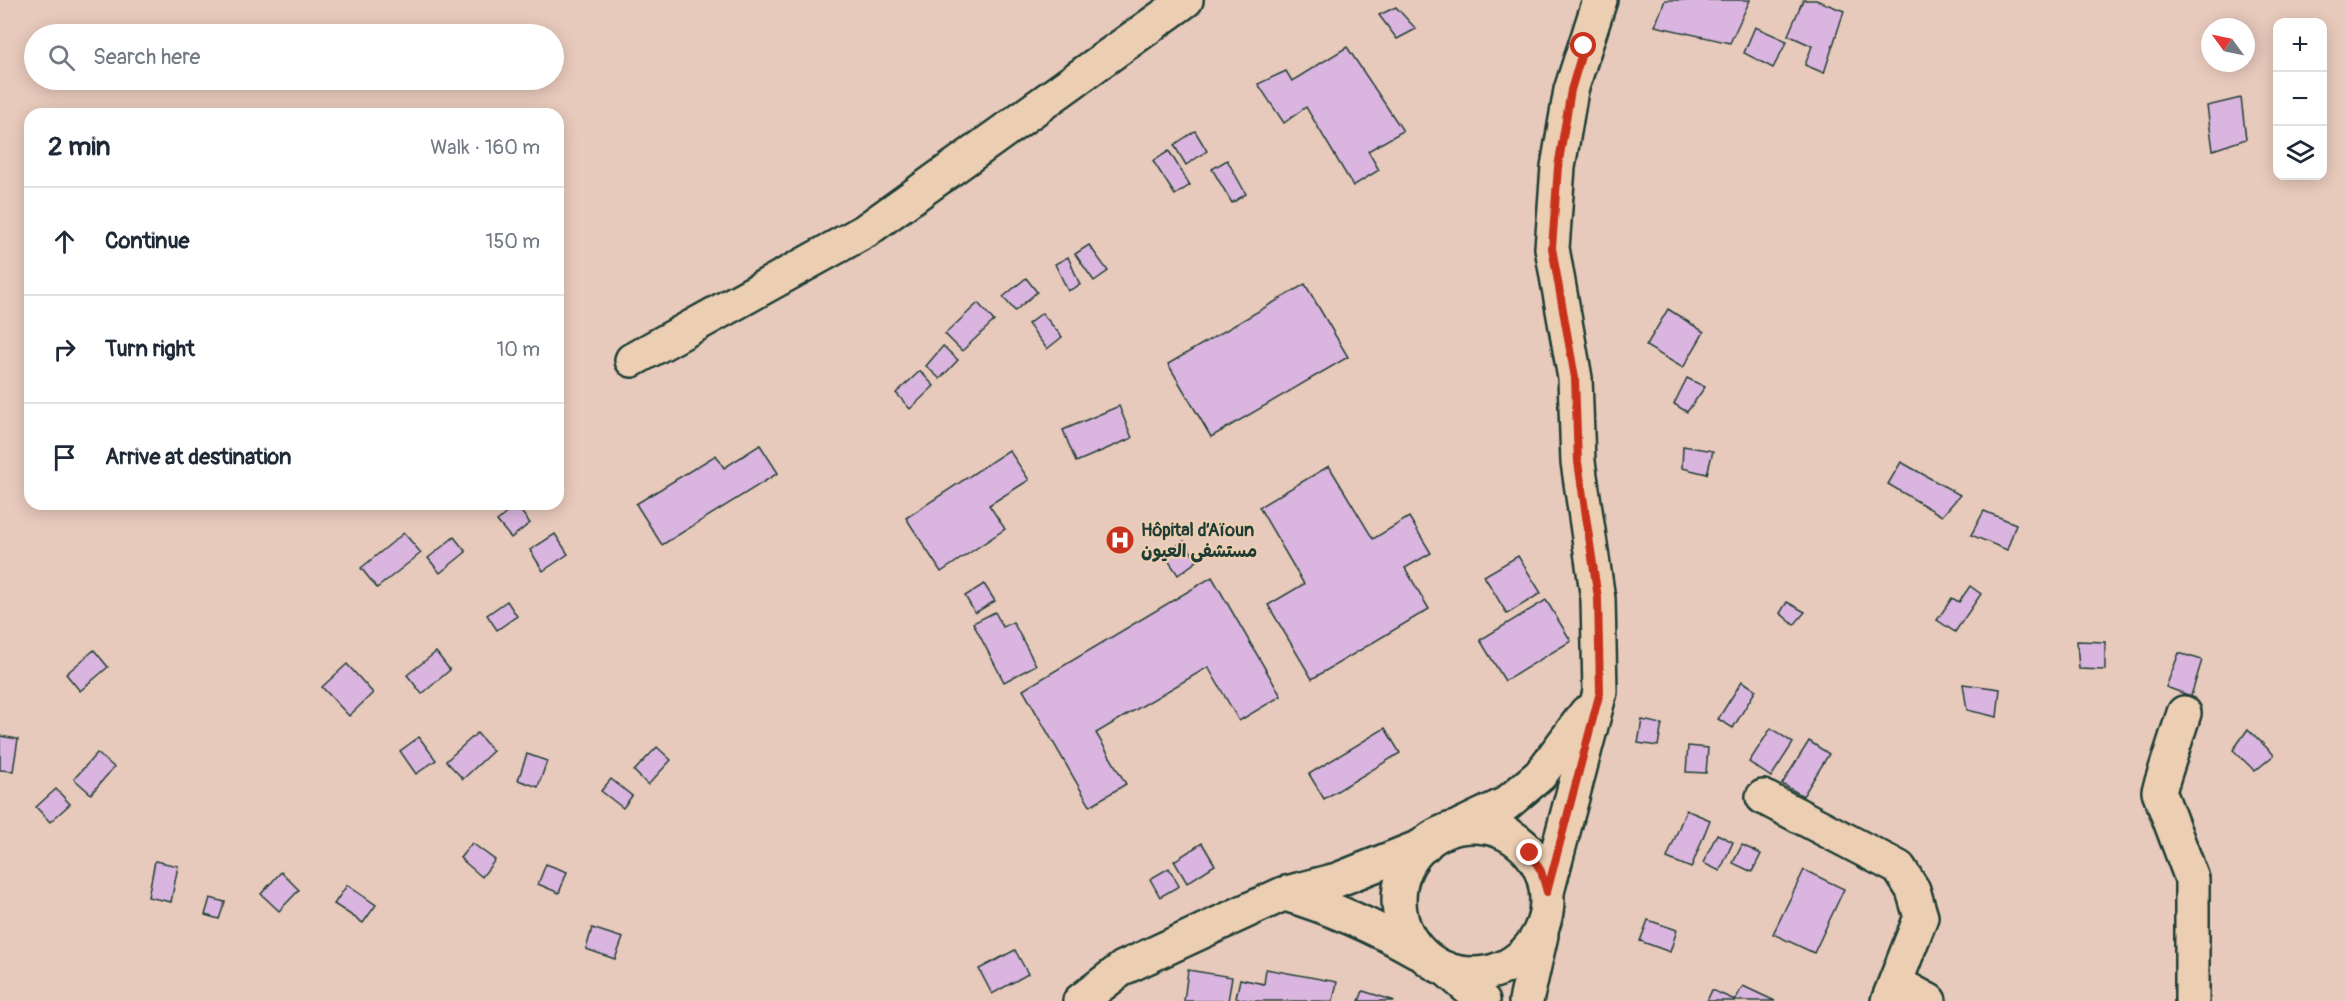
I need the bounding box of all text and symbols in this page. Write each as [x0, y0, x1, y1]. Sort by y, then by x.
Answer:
north arrow [2201, 18, 2255, 72]
map controls [2273, 18, 2327, 180]
button: + [2273, 18, 2327, 72]
search box [24, 24, 564, 90]
route start [1570, 32, 1596, 58]
icon: search [45, 41, 78, 74]
text: Search here [93, 43, 200, 71]
button: − [2273, 72, 2327, 126]
button: layers [2273, 126, 2327, 180]
text: 2 min [48, 131, 110, 163]
text: Walk · 160 m [430, 135, 540, 160]
icon: ahead [48, 225, 81, 258]
text: Continue [105, 227, 189, 255]
text: 150 m [486, 229, 540, 254]
icon: right [48, 333, 81, 366]
text: Turn right [105, 335, 195, 363]
text: 10 m [496, 337, 540, 362]
icon: arrive [48, 441, 81, 474]
text: Arrive at destination [105, 443, 291, 471]
place label: Hôpital d’Aïoun مستشفى العيون [1141, 519, 1257, 563]
hospital icon: Hôpital d’Aïoun مستشفى العيون [1104, 524, 1136, 556]
route end [1516, 839, 1542, 865]

